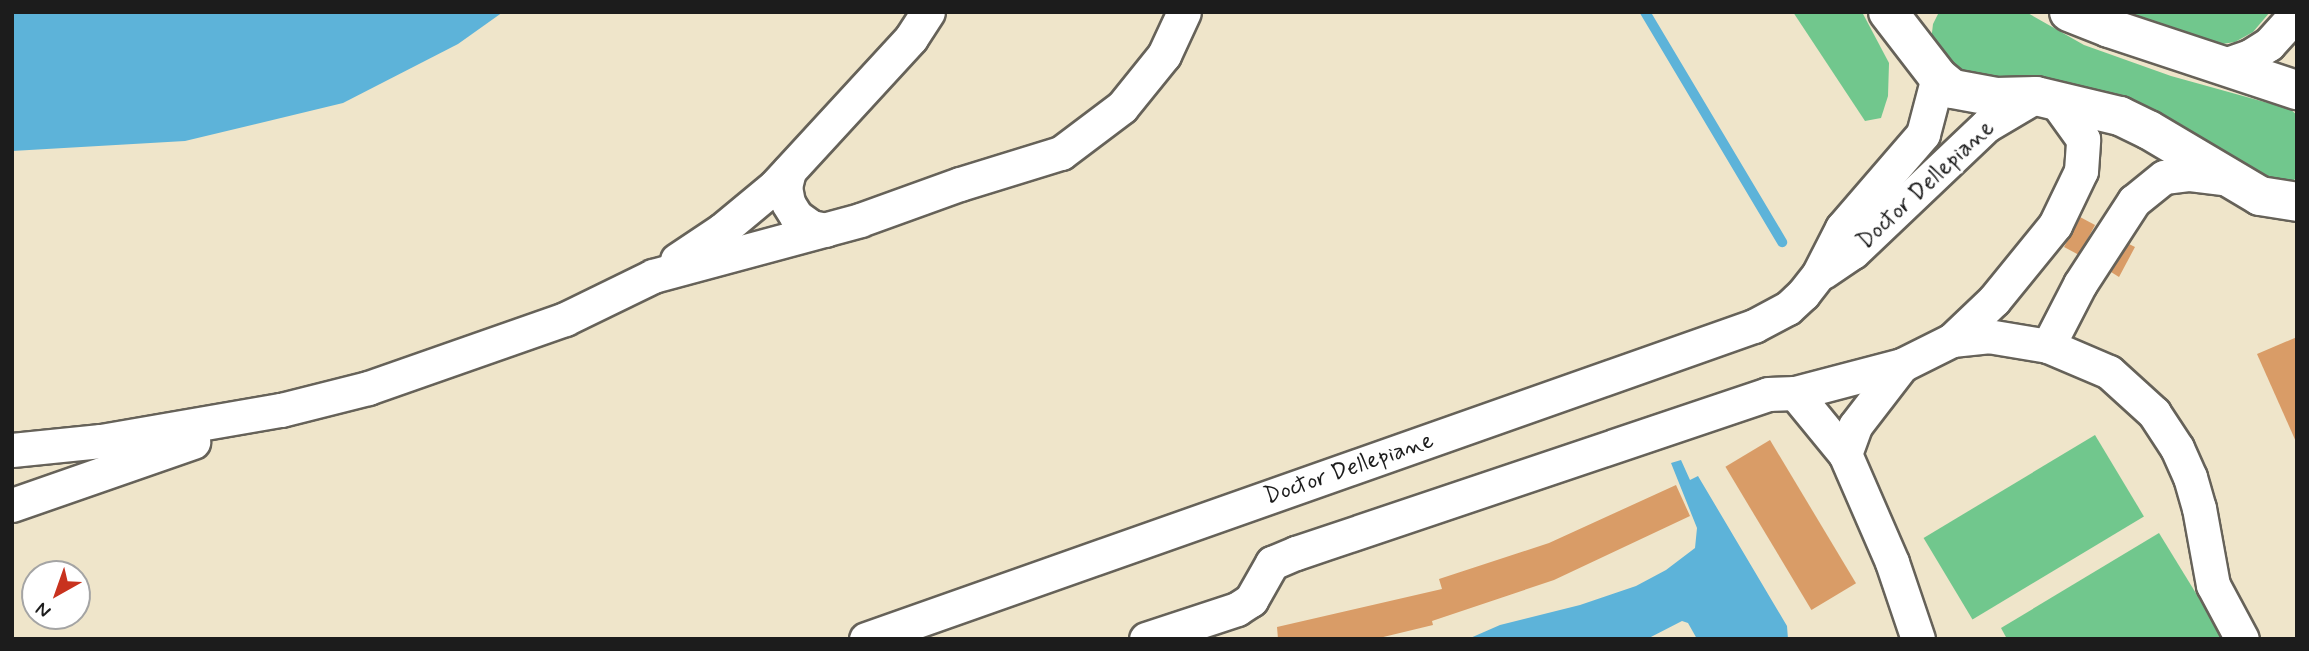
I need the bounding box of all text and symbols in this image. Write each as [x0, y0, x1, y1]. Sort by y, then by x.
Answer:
street label: Doctor Dellepiane [1853, 115, 1999, 255]
street label: Doctor Dellepiane [1262, 427, 1436, 511]
north arrow [21, 560, 91, 630]
text: N [31, 596, 56, 624]

